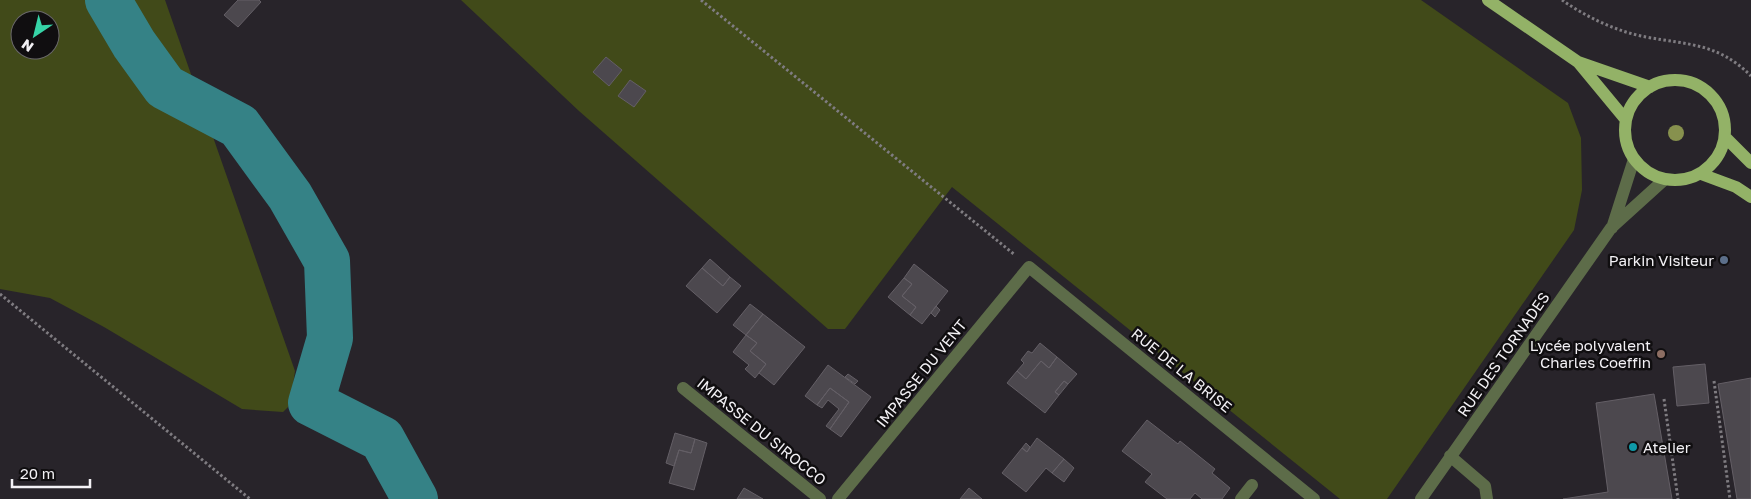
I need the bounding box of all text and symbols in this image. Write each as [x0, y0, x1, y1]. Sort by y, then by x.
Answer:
north arrow [10, 10, 60, 60]
text: N [18, 36, 36, 56]
place label: Parkin Visiteur [1609, 251, 1714, 269]
marker: Parkin Visiteur [1718, 254, 1730, 266]
street label: RUE DES TORNADES [1453, 288, 1553, 420]
street label: IMPASSE DU VENT [872, 316, 970, 430]
street label: RUE DE LA BRISE [1128, 324, 1236, 416]
place label: Lycée polyvalent Charles Coeffin [1530, 336, 1651, 371]
marker: Lycée polyvalent Charles Coeffin [1655, 348, 1667, 360]
street label: IMPASSE DU SIROCCO [694, 373, 830, 489]
place label: Atelier [1643, 438, 1691, 456]
marker: Atelier [1627, 441, 1639, 453]
scale bar [12, 456, 90, 488]
text: 20 m [20, 464, 55, 482]

